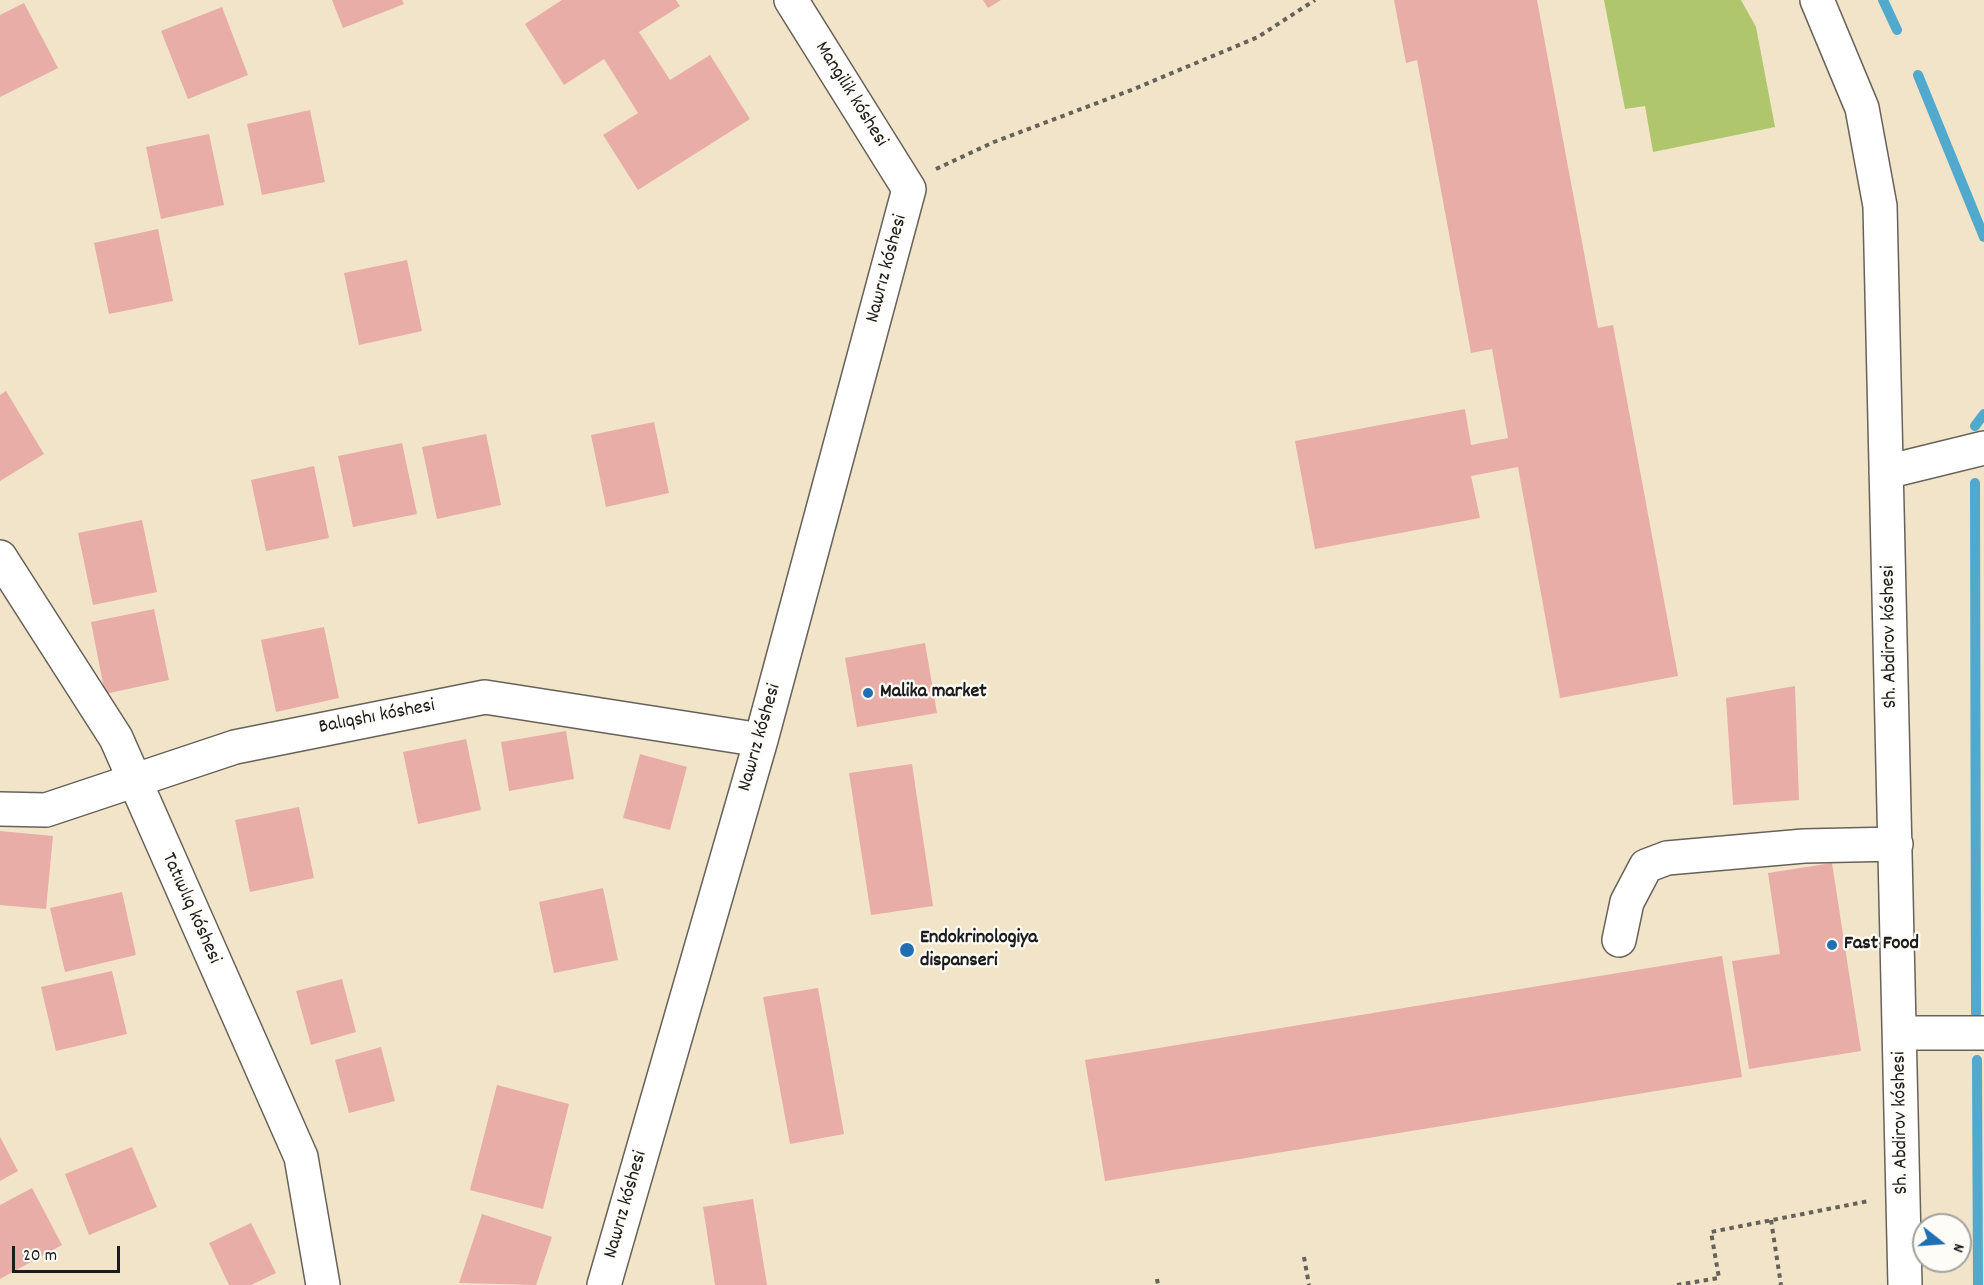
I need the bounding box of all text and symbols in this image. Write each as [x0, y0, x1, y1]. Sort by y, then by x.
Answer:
street label: Mangilik kóshesi [808, 38, 892, 152]
street label: Nawrız kóshesi [862, 212, 914, 326]
street label: Sh. Abdirov kóshesi [1878, 565, 1904, 709]
street label: Nawrız kóshesi [734, 681, 788, 795]
place label: Malika market [880, 681, 987, 705]
marker: Malika market [861, 686, 875, 700]
street label: Balıqshı kóshesi [317, 695, 437, 741]
street label: Tatıwlıq kóshesi [155, 850, 225, 968]
place label: Endokrinologiya dispanseri [920, 927, 1038, 974]
place label: Fast Food [1844, 933, 1919, 957]
marker: Fast Food [1825, 938, 1839, 952]
marker: Endokrinologiya dispanseri [898, 941, 916, 959]
street label: Sh. Abdirov kóshesi [1889, 1051, 1915, 1195]
street label: Nawrız kóshesi [600, 1148, 654, 1262]
north arrow [1912, 1213, 1972, 1273]
scale bar [15, 1234, 123, 1272]
text: N [1946, 1241, 1970, 1255]
text: 20 m [23, 1244, 57, 1269]

